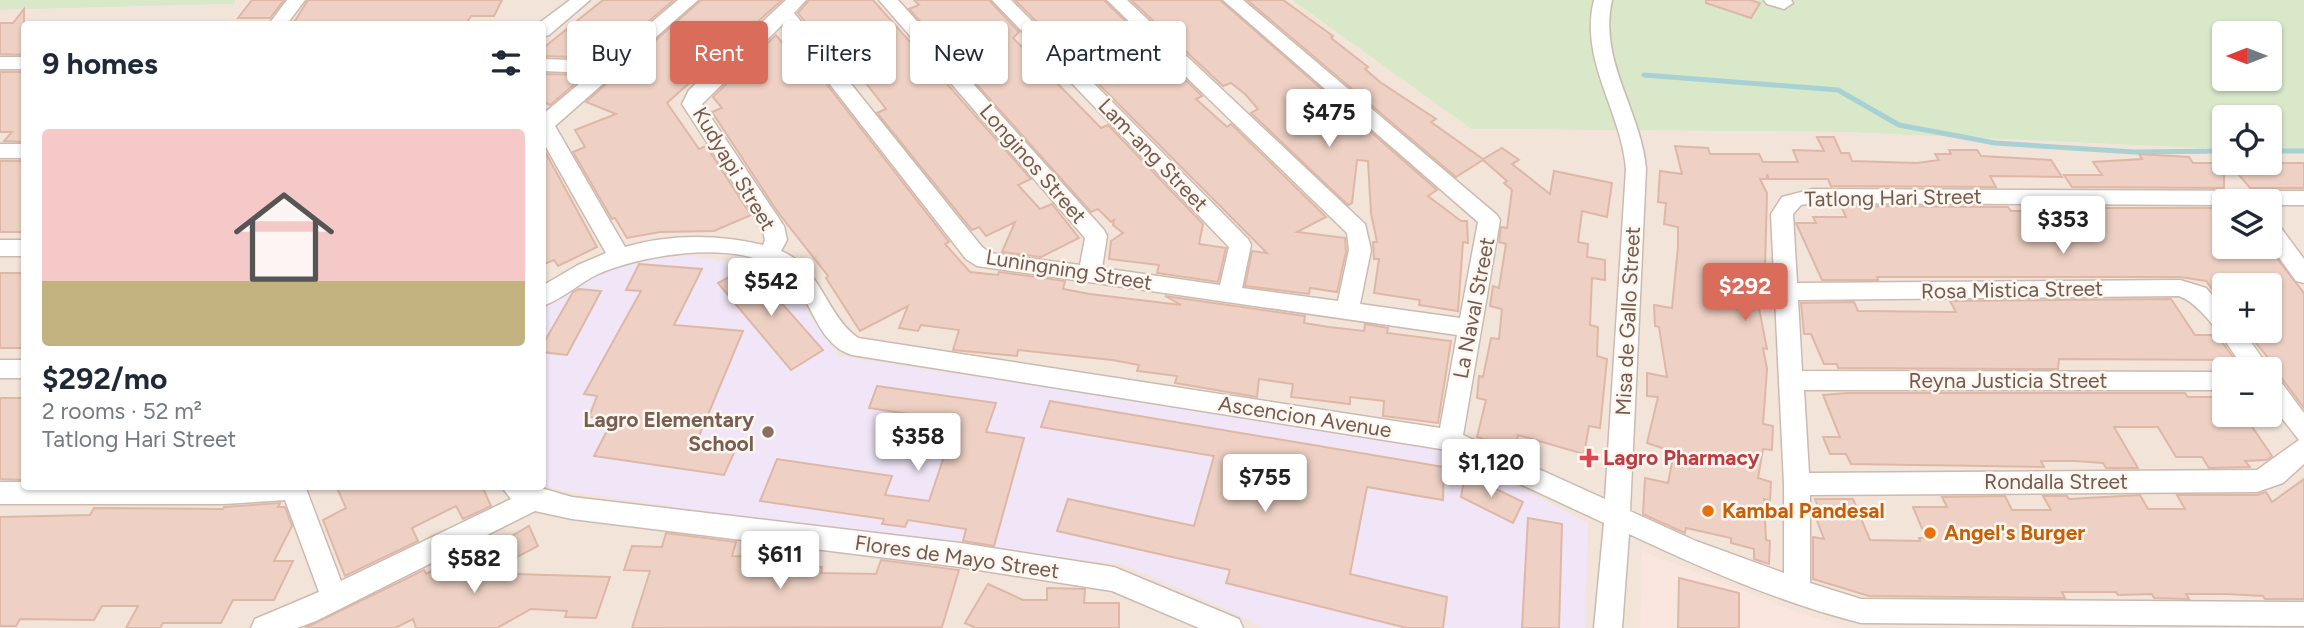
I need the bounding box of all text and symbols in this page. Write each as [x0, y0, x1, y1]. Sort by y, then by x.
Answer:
chip: Buy [567, 21, 656, 84]
chip: Rent [670, 21, 768, 84]
chip: Filters [782, 21, 896, 84]
chip: New [910, 21, 1008, 84]
chip: Apartment [1022, 21, 1186, 84]
north arrow [2212, 21, 2282, 91]
map controls [2212, 21, 2282, 427]
icon: filters [487, 44, 525, 82]
text: 9 homes [42, 45, 158, 82]
pin: $475 [1288, 90, 1370, 149]
street label: Lam-ang Street [1093, 93, 1213, 216]
text: $475 [1302, 98, 1356, 126]
street label: Longinos Street [975, 99, 1092, 228]
street label: Kudyapi Street [688, 102, 781, 235]
button: locate [2212, 105, 2282, 175]
icon: home [221, 174, 347, 300]
street label: Tatlong Hari Street [1804, 183, 1982, 212]
button: layers [2212, 189, 2282, 259]
pin: $353 [2022, 196, 2104, 256]
text: $353 [2037, 205, 2089, 233]
street label: Misa de Gallo Street [1610, 226, 1645, 416]
street label: La Naval Street [1448, 235, 1499, 381]
street label: Luningning Street [984, 244, 1154, 295]
pin: $542 [730, 258, 812, 318]
pin: $292 [1704, 264, 1786, 323]
text: $542 [744, 267, 798, 295]
text: $292 [1719, 272, 1771, 300]
button: + [2212, 273, 2282, 343]
street label: Rosa Mistica Street [1921, 275, 2103, 304]
button: − [2212, 357, 2282, 427]
text: $292/mo [42, 360, 167, 397]
street label: Reyna Justicia Street [1908, 368, 2108, 393]
street label: Ascencion Avenue [1217, 390, 1393, 443]
text: 2 rooms · 52 m² [42, 397, 202, 425]
place label: Lagro Elementary School [583, 407, 755, 456]
pin: $358 [877, 414, 959, 473]
text: $358 [892, 422, 944, 450]
marker: Lagro Elementary School [760, 424, 776, 440]
text: Tatlong Hari Street [42, 425, 236, 453]
pin: $1,120 [1434, 440, 1548, 499]
place label: Lagro Pharmacy [1603, 445, 1761, 470]
text: $1,120 [1458, 448, 1524, 476]
marker: Lagro Pharmacy [1581, 450, 1597, 466]
pin: $755 [1224, 454, 1306, 514]
text: $755 [1239, 463, 1291, 491]
street label: Rondalla Street [1984, 469, 2128, 494]
place label: Kambal Pandesal [1722, 498, 1885, 523]
marker: Kambal Pandesal [1700, 503, 1716, 519]
place label: Angel's Burger [1944, 520, 2085, 545]
marker: Angel's Burger [1922, 525, 1938, 541]
street label: Flores de Mayo Street [853, 530, 1061, 583]
pin: $611 [739, 532, 821, 591]
pin: $582 [433, 536, 515, 595]
text: $611 [757, 540, 803, 568]
text: $582 [447, 544, 501, 572]

